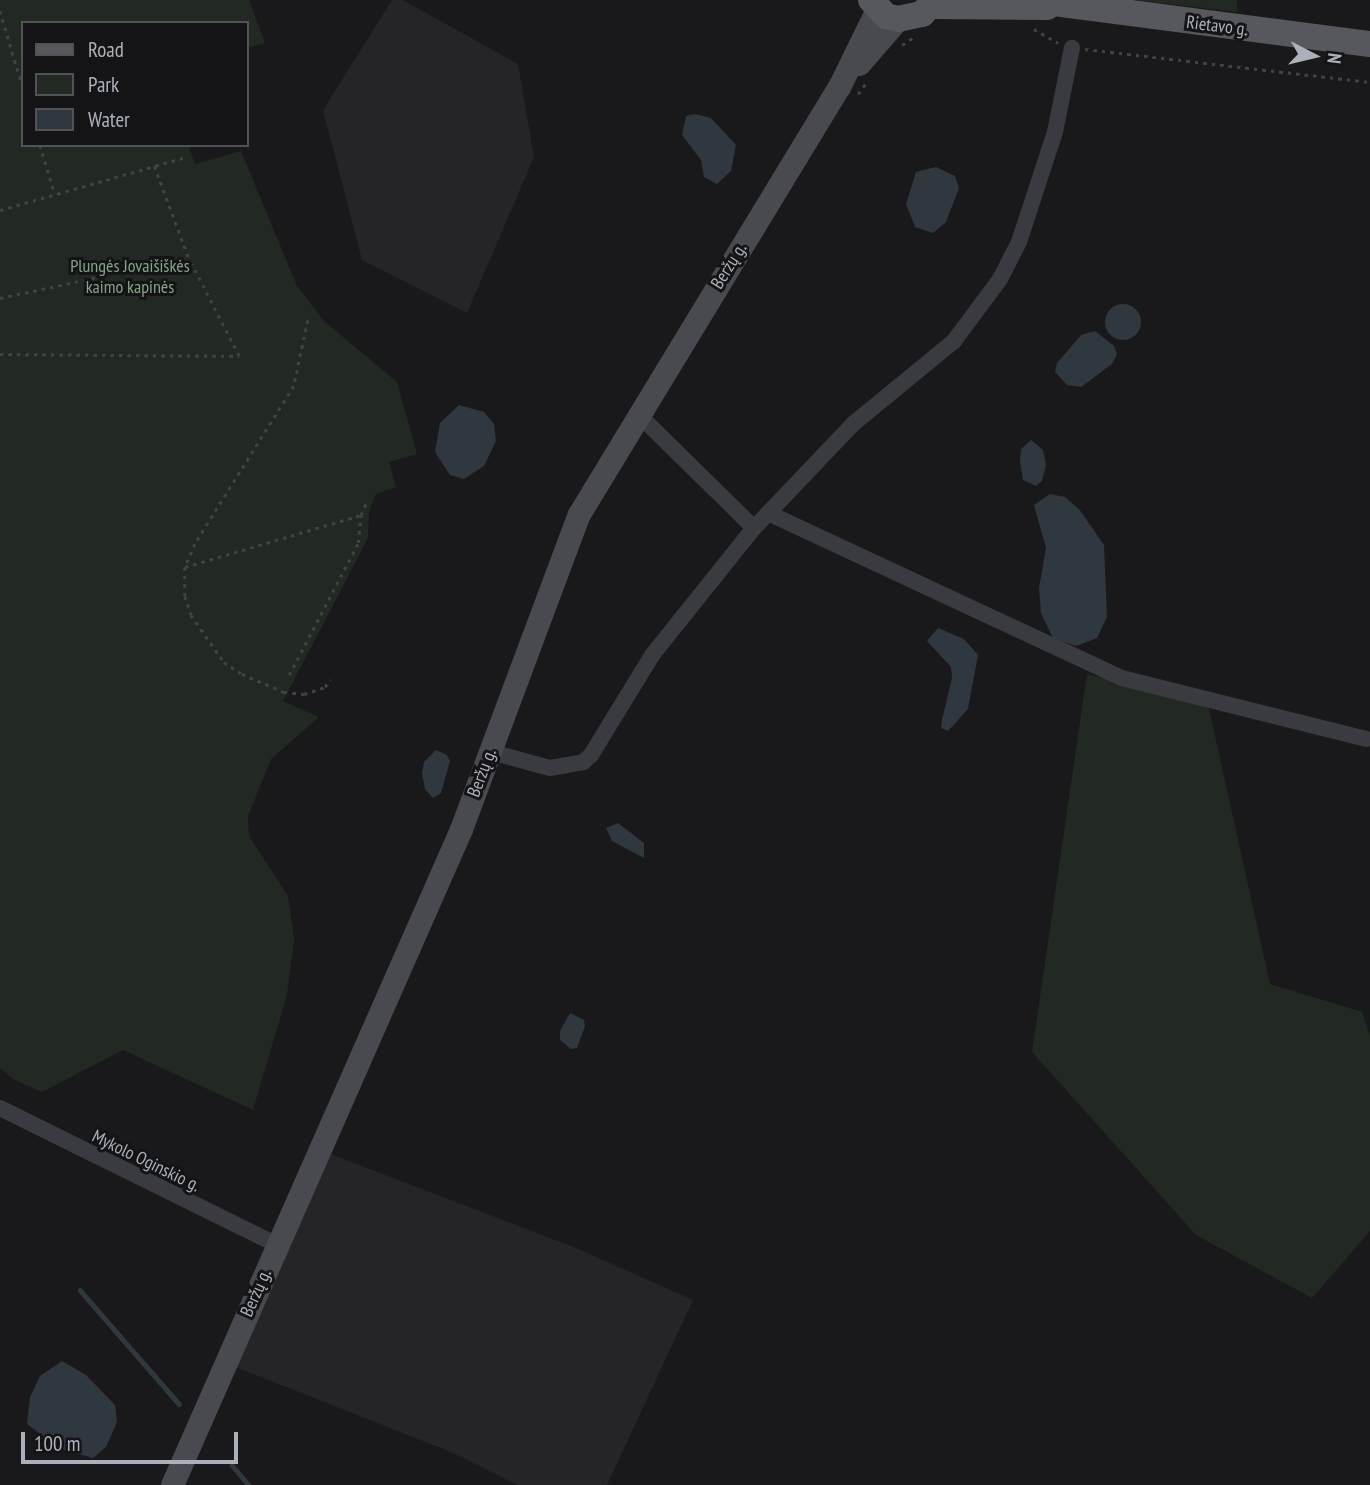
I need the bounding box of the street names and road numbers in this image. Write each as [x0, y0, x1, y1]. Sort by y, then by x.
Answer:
street label: Rietavo g. [1185, 12, 1249, 40]
street label: Beržų g. [707, 239, 751, 293]
street label: Beržų g. [463, 746, 501, 800]
street label: Mykolo Oginskio g. [88, 1126, 204, 1196]
street label: Beržų g. [236, 1266, 276, 1320]

